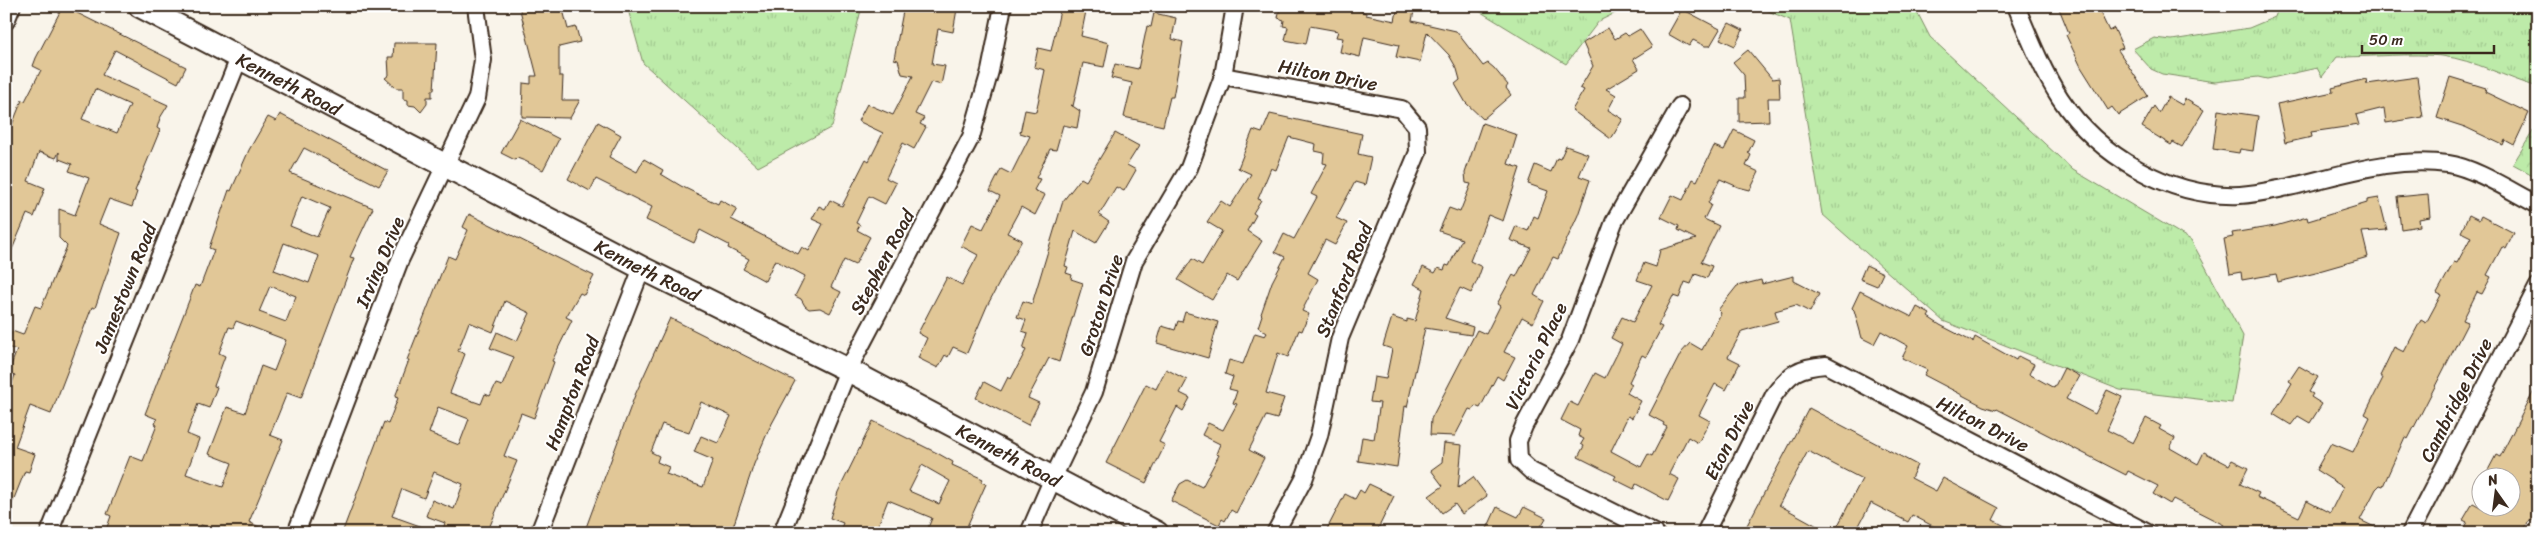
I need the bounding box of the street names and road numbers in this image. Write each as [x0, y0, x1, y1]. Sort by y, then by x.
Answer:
street label: Kenneth Road [230, 43, 348, 125]
street label: Hilton Drive [1276, 49, 1381, 101]
street label: Stephen Road [840, 202, 924, 321]
street label: Irving Drive [346, 211, 414, 314]
street label: Jamestown Road [84, 216, 167, 359]
street label: Stanford Road [1306, 216, 1383, 342]
street label: Kenneth Road [589, 229, 707, 311]
street label: Groton Drive [1069, 250, 1133, 360]
street label: Victoria Place [1496, 296, 1576, 416]
street label: Hampton Road [535, 330, 609, 455]
street label: Cambridge Drive [2410, 332, 2502, 468]
street label: Hilton Drive [1931, 387, 2035, 462]
street label: Eton Drive [1695, 394, 1763, 486]
street label: Kenneth Road [950, 413, 1068, 497]

